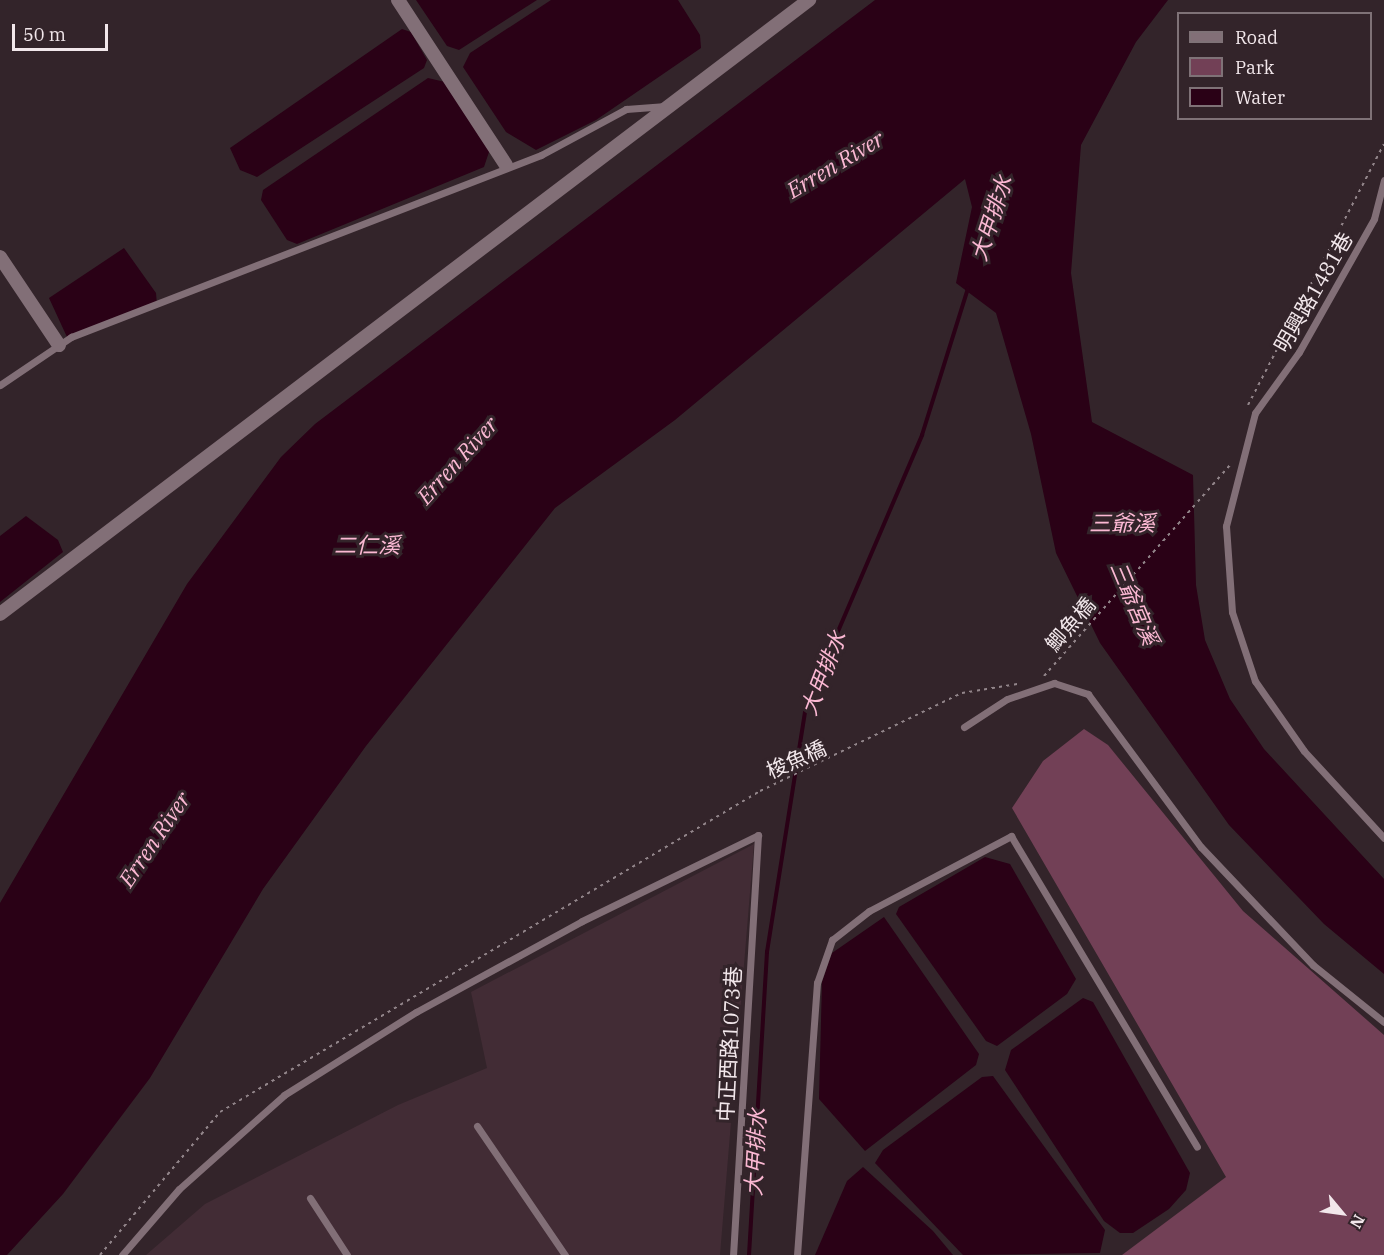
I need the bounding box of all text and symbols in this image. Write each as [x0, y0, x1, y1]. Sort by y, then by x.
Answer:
scale bar [15, 12, 111, 50]
legend [1177, 12, 1372, 120]
text: 50 m [23, 23, 66, 46]
text: Road [1235, 26, 1278, 49]
text: Park [1235, 56, 1274, 79]
text: Water [1235, 86, 1285, 109]
water label: Erren River [782, 125, 888, 203]
water label: 大甲排水 [965, 172, 1017, 264]
street label: 明興路1481巷 [1268, 228, 1358, 356]
water label: Erren River [411, 411, 503, 509]
water label: 三爺溪 [1089, 510, 1155, 536]
water label: 二仁溪 [334, 532, 400, 558]
water label: 三爺宮溪 [1106, 557, 1164, 649]
street label: 鯽魚橋 [1040, 592, 1100, 656]
water label: 大甲排水 [795, 627, 851, 719]
street label: 梭魚橋 [762, 735, 830, 783]
water label: Erren River [113, 787, 195, 891]
street label: 中正西路1073巷 [712, 966, 746, 1122]
water label: 大甲排水 [740, 1107, 770, 1197]
north arrow [1312, 1183, 1372, 1243]
text: N [1346, 1211, 1370, 1232]

